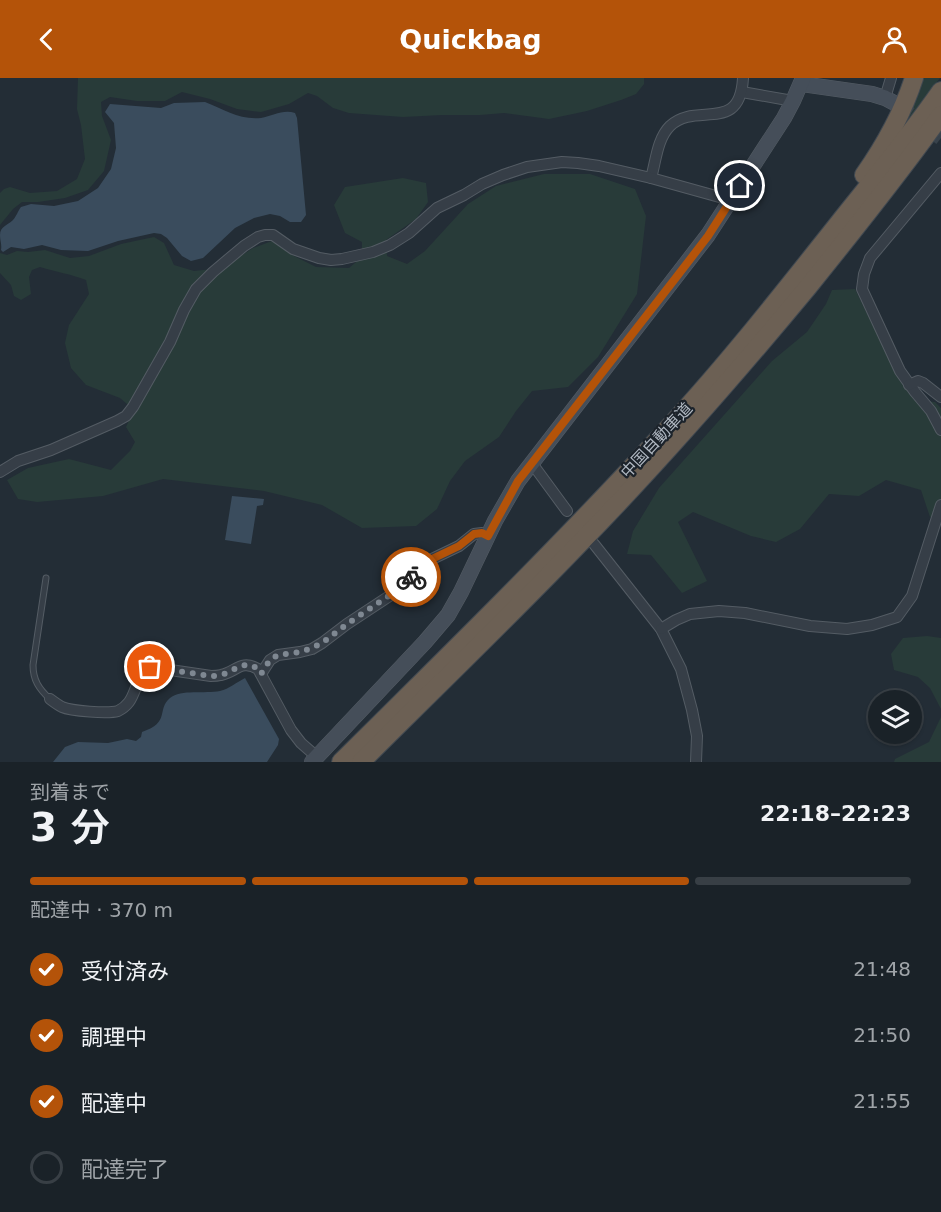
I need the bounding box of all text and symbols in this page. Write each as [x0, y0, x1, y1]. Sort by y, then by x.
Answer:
icon: back [30, 23, 63, 56]
icon: person [878, 23, 911, 56]
text: Quickbag [399, 24, 542, 55]
pin [714, 160, 765, 211]
icon: home [723, 169, 756, 202]
street label: 中国自動車道 [617, 399, 696, 482]
courier [381, 547, 441, 607]
icon: bike [395, 561, 428, 594]
pin [124, 641, 175, 692]
icon: bag [133, 650, 166, 683]
map controls [868, 690, 922, 744]
button: layers [868, 690, 922, 744]
text: 到着まで [30, 780, 110, 804]
text: 22:18–22:23 [760, 801, 911, 826]
text: 3 分 [30, 805, 110, 850]
text: 配達中 · 370 m [30, 898, 173, 922]
icon: check [30, 953, 63, 986]
text: 21:48 [853, 957, 911, 981]
text: 受付済み [81, 959, 169, 984]
icon: check [30, 1019, 63, 1052]
text: 21:50 [853, 1023, 911, 1047]
text: 調理中 [81, 1025, 147, 1050]
icon: check [30, 1085, 63, 1118]
text: 21:55 [853, 1089, 911, 1113]
text: 配達中 [81, 1091, 147, 1116]
text: 配達完了 [81, 1157, 169, 1182]

